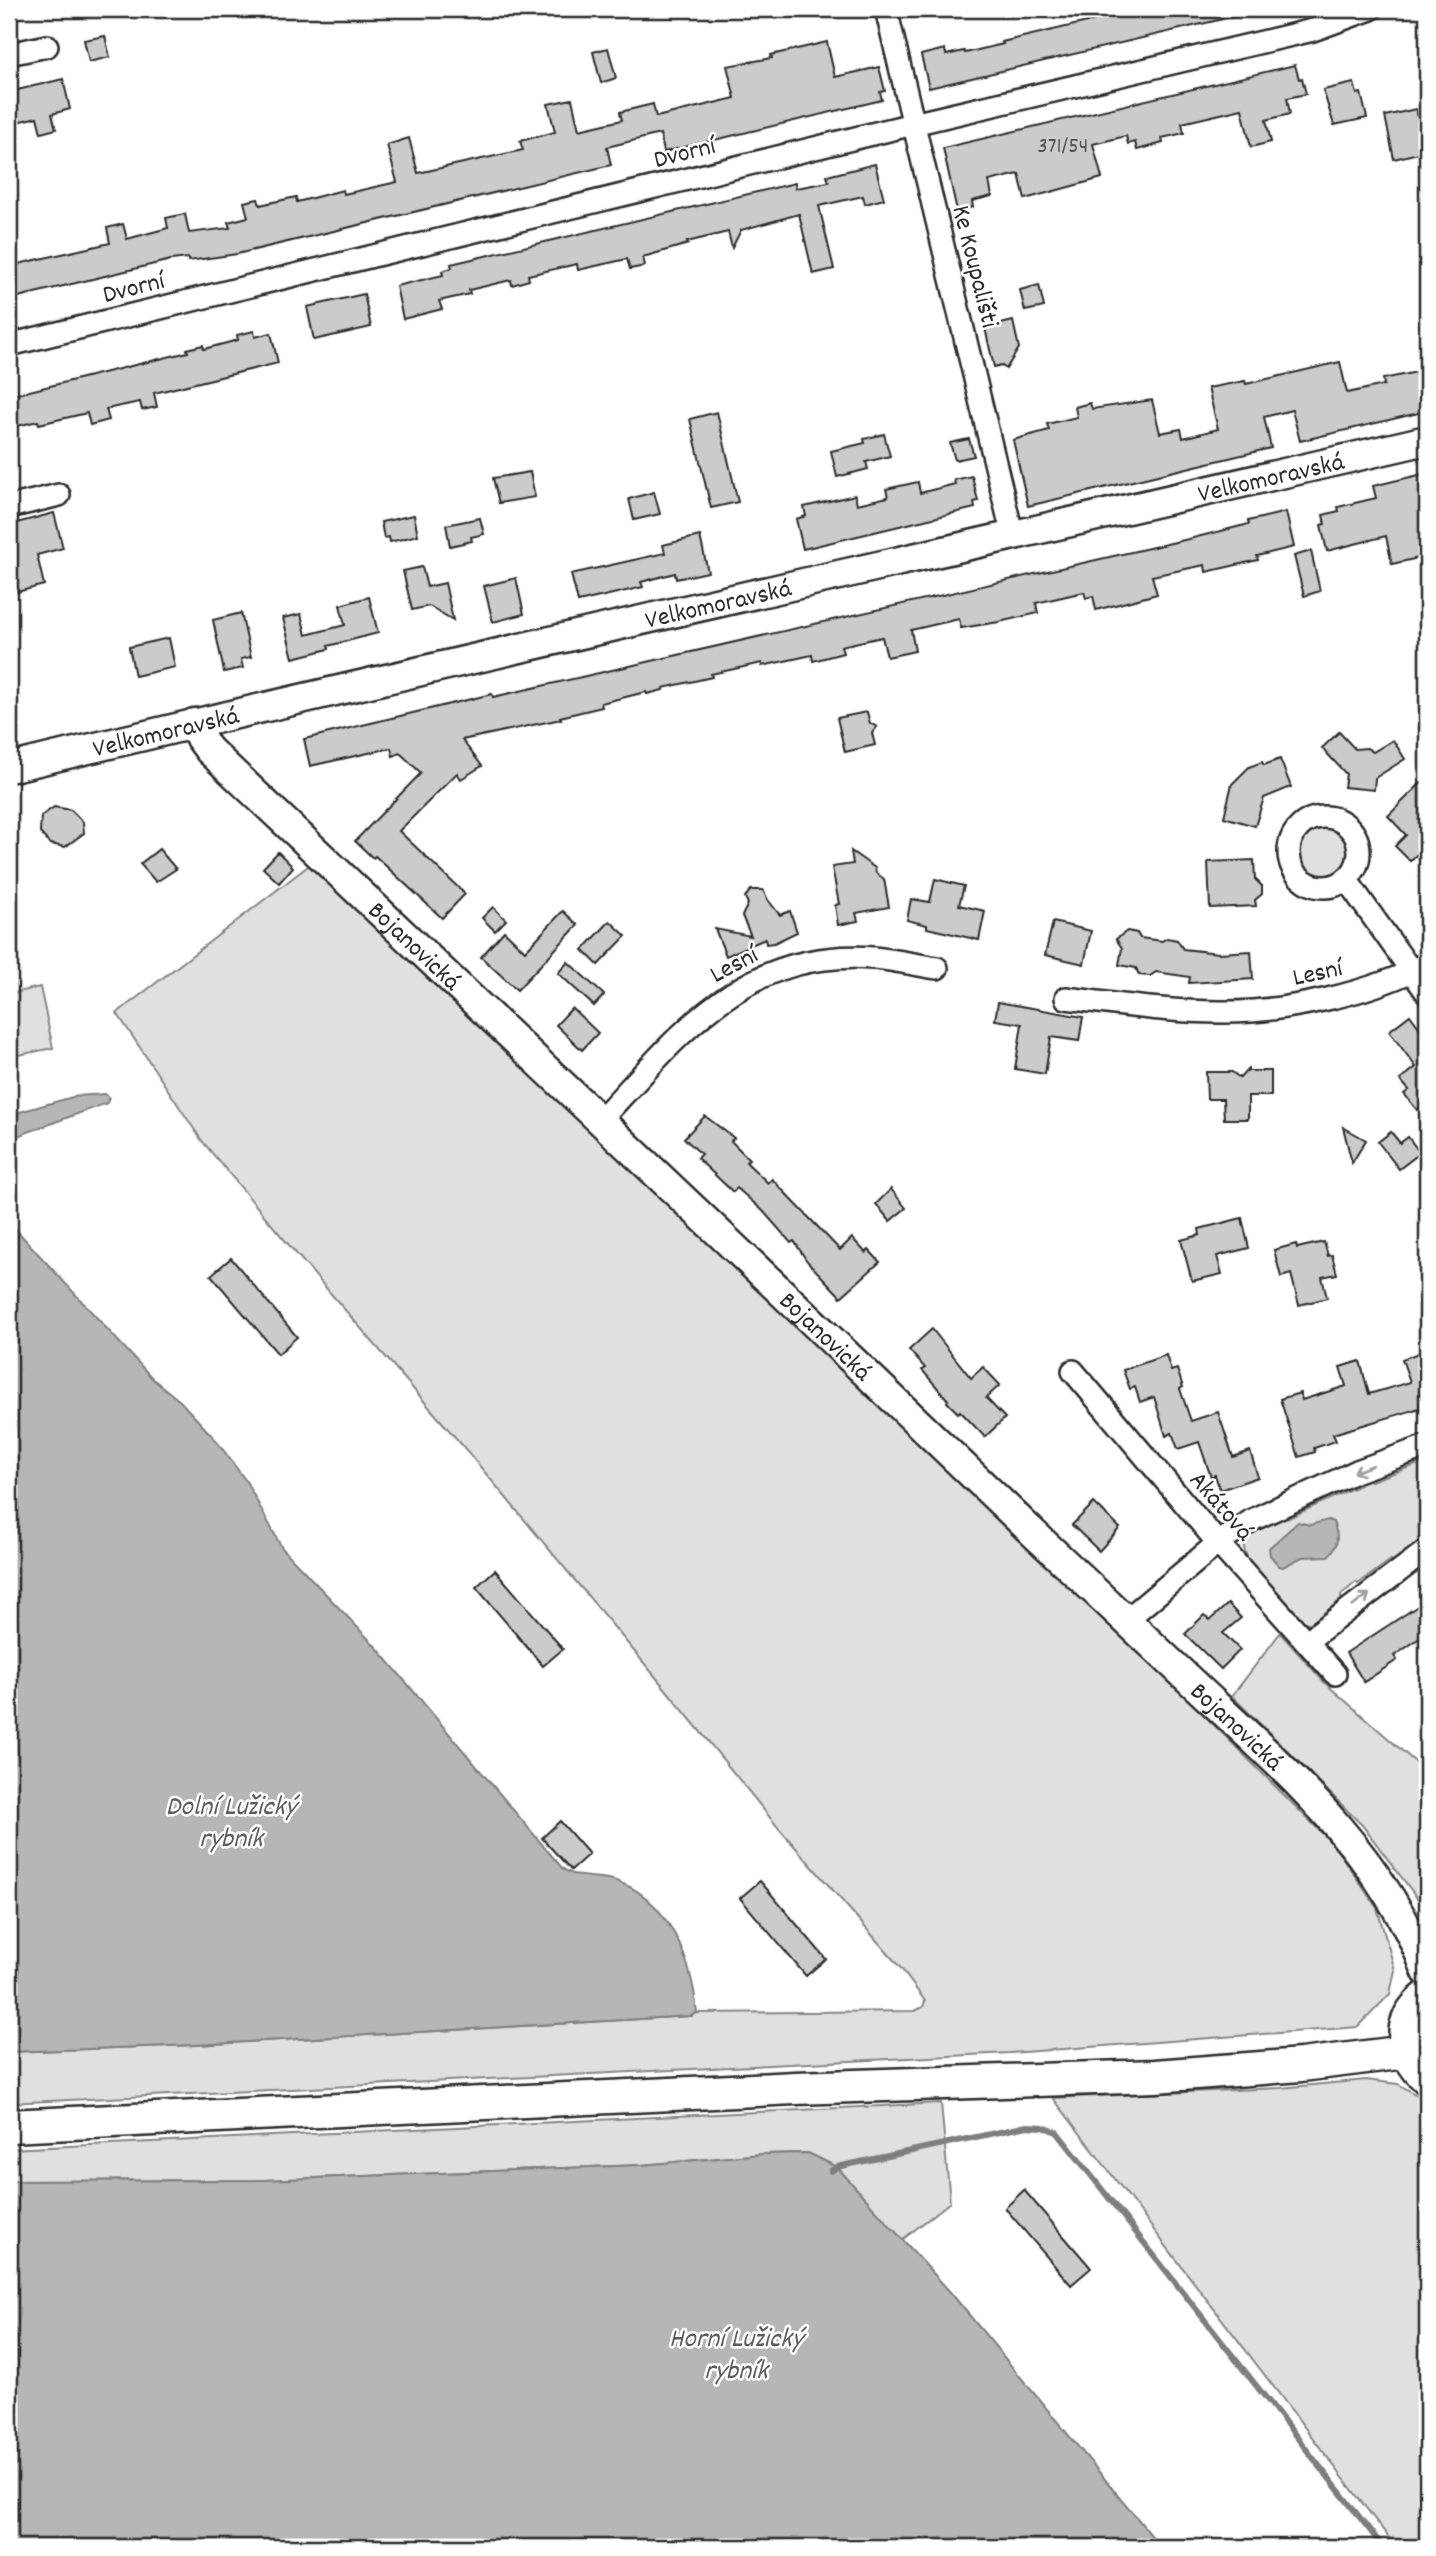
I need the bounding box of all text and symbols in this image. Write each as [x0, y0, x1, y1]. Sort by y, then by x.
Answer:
street label: Dvorní [650, 128, 722, 180]
house number: 371/54 [1038, 131, 1088, 164]
street label: Ke Koupališti [941, 202, 1007, 332]
street label: Dvorní [99, 263, 171, 315]
street label: Velkomoravská [1195, 445, 1348, 514]
street label: Velkomoravská [642, 571, 796, 641]
street label: Velkomoravská [90, 699, 243, 769]
street label: Bojanovická [358, 894, 468, 1001]
street label: Lesní [704, 937, 767, 994]
street label: Lesní [1290, 951, 1348, 998]
street label: Bojanovická [769, 1284, 879, 1391]
street label: Akátová [1179, 1464, 1262, 1551]
one-way arrow [1353, 1464, 1375, 1477]
one-way arrow [1351, 1592, 1370, 1607]
street label: Bojanovická [1180, 1675, 1291, 1781]
water label: Dolní Lužický rybník [166, 1789, 301, 1861]
water label: Horní Lužický rybník [669, 2321, 808, 2393]

